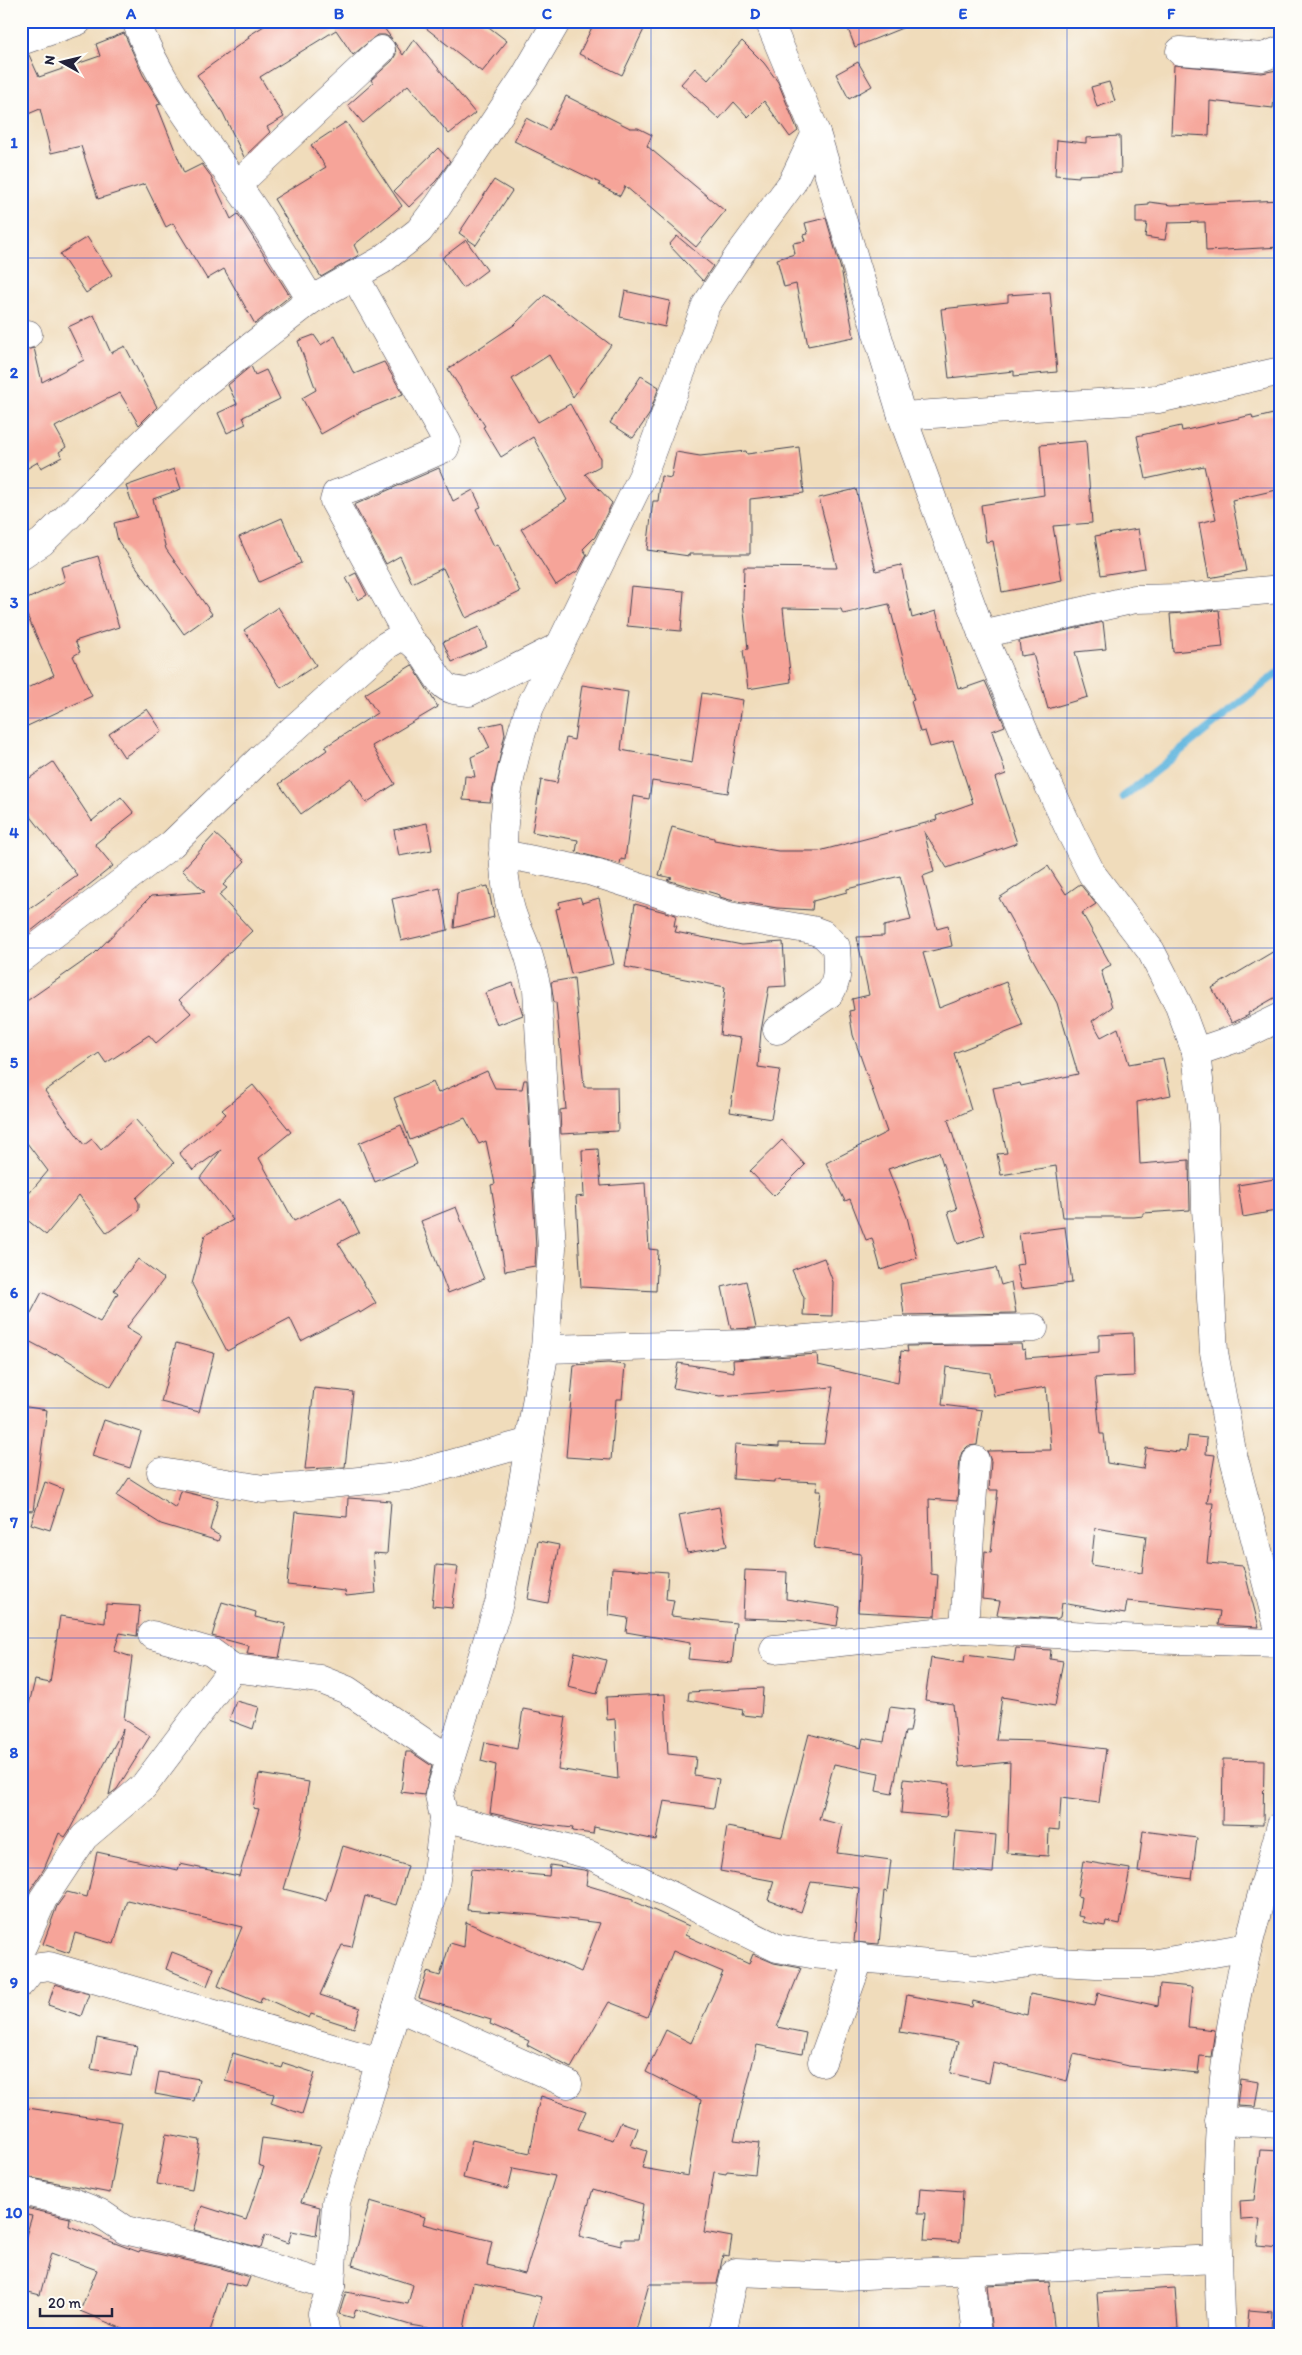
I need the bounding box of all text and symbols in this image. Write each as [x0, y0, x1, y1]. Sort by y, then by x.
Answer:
text: A [125, 4, 137, 23]
text: B [334, 4, 345, 23]
text: C [542, 4, 553, 23]
text: D [750, 4, 761, 23]
text: E [959, 4, 968, 23]
text: F [1167, 4, 1176, 23]
north arrow [38, 38, 88, 88]
text: N [41, 54, 59, 66]
text: 1 [10, 133, 18, 152]
text: 2 [10, 363, 19, 382]
text: 3 [10, 593, 19, 612]
text: 4 [9, 823, 19, 842]
text: 5 [10, 1053, 19, 1072]
text: 6 [10, 1283, 19, 1302]
text: 7 [9, 1513, 18, 1532]
text: 8 [10, 1743, 19, 1762]
text: 9 [10, 1973, 18, 1992]
text: 10 [5, 2203, 23, 2222]
scale bar [40, 2285, 112, 2317]
text: 20 m [48, 2294, 82, 2312]

